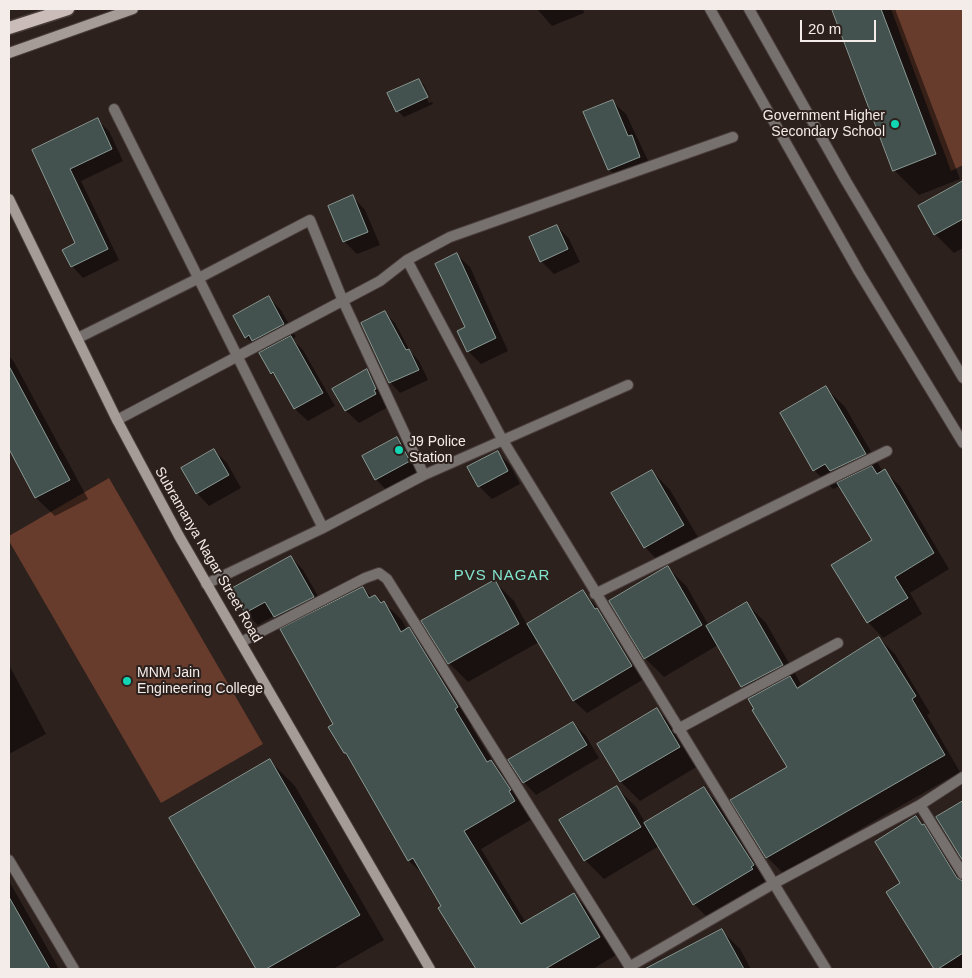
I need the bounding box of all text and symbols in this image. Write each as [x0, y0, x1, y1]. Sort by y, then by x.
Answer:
scale bar [802, 10, 878, 42]
text: 20 m [808, 20, 841, 37]
place label: Government Higher Secondary School [763, 108, 885, 140]
marker: Government Higher Secondary School [889, 118, 901, 130]
place label: J9 Police Station [409, 434, 466, 467]
marker: J9 Police Station [393, 444, 405, 456]
street label: Subramanya Nagar Street Road [151, 464, 265, 646]
district label: PVS NAGAR [453, 567, 551, 585]
place label: MNM Jain Engineering College [137, 665, 263, 698]
marker: MNM Jain Engineering College [121, 675, 133, 687]

